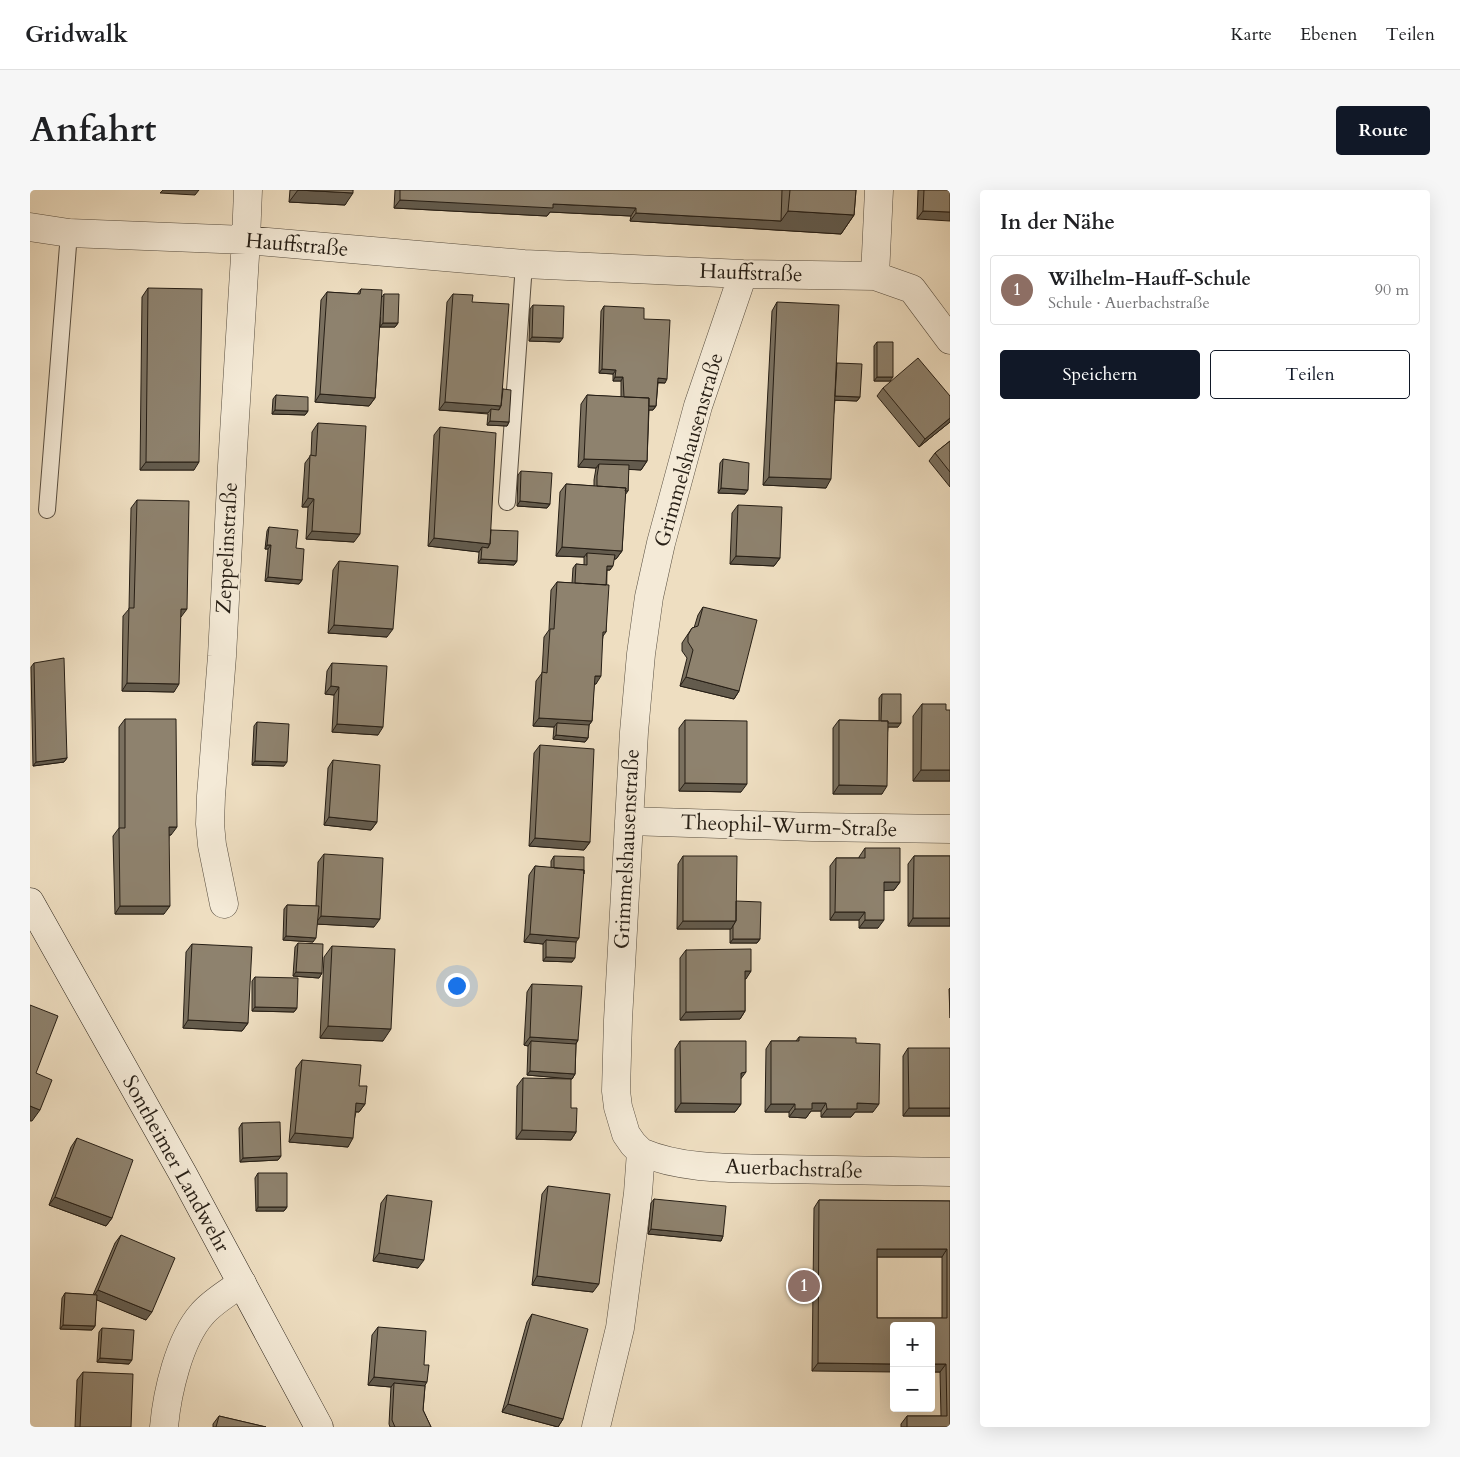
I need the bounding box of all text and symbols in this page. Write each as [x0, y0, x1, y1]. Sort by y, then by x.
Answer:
text: Gridwalk [25, 18, 128, 51]
text: Karte [1230, 22, 1272, 47]
text: Ebenen [1300, 22, 1358, 47]
text: Teilen [1386, 22, 1435, 47]
text: Anfahrt [30, 106, 156, 154]
button: Route [1336, 106, 1430, 155]
text: In der Nähe [1000, 208, 1115, 237]
street label: Hauffstraße [244, 226, 350, 264]
street label: Hauffstraße [699, 257, 803, 289]
text: Wilhelm-Hauff-Schule [1048, 266, 1251, 292]
text: 1 [1013, 279, 1021, 301]
text: 90 m [1375, 279, 1409, 301]
text: Schule · Auerbachstraße [1048, 292, 1210, 314]
street label: Grimmelshausenstraße [647, 350, 731, 550]
button: Speichern [1000, 350, 1200, 399]
button: Teilen [1210, 350, 1410, 399]
street label: Zeppelinstraße [209, 481, 245, 615]
street label: Grimmelshausenstraße [607, 748, 647, 950]
street label: Theophil-Wurm-Straße [680, 808, 898, 844]
your location [444, 973, 470, 999]
street label: Sontheimer Landwehr [115, 1070, 237, 1258]
street label: Auerbachstraße [725, 1152, 863, 1186]
pin: 1 [788, 1267, 820, 1305]
map controls [890, 1322, 935, 1412]
button: + [890, 1322, 935, 1367]
button: − [890, 1367, 935, 1412]

